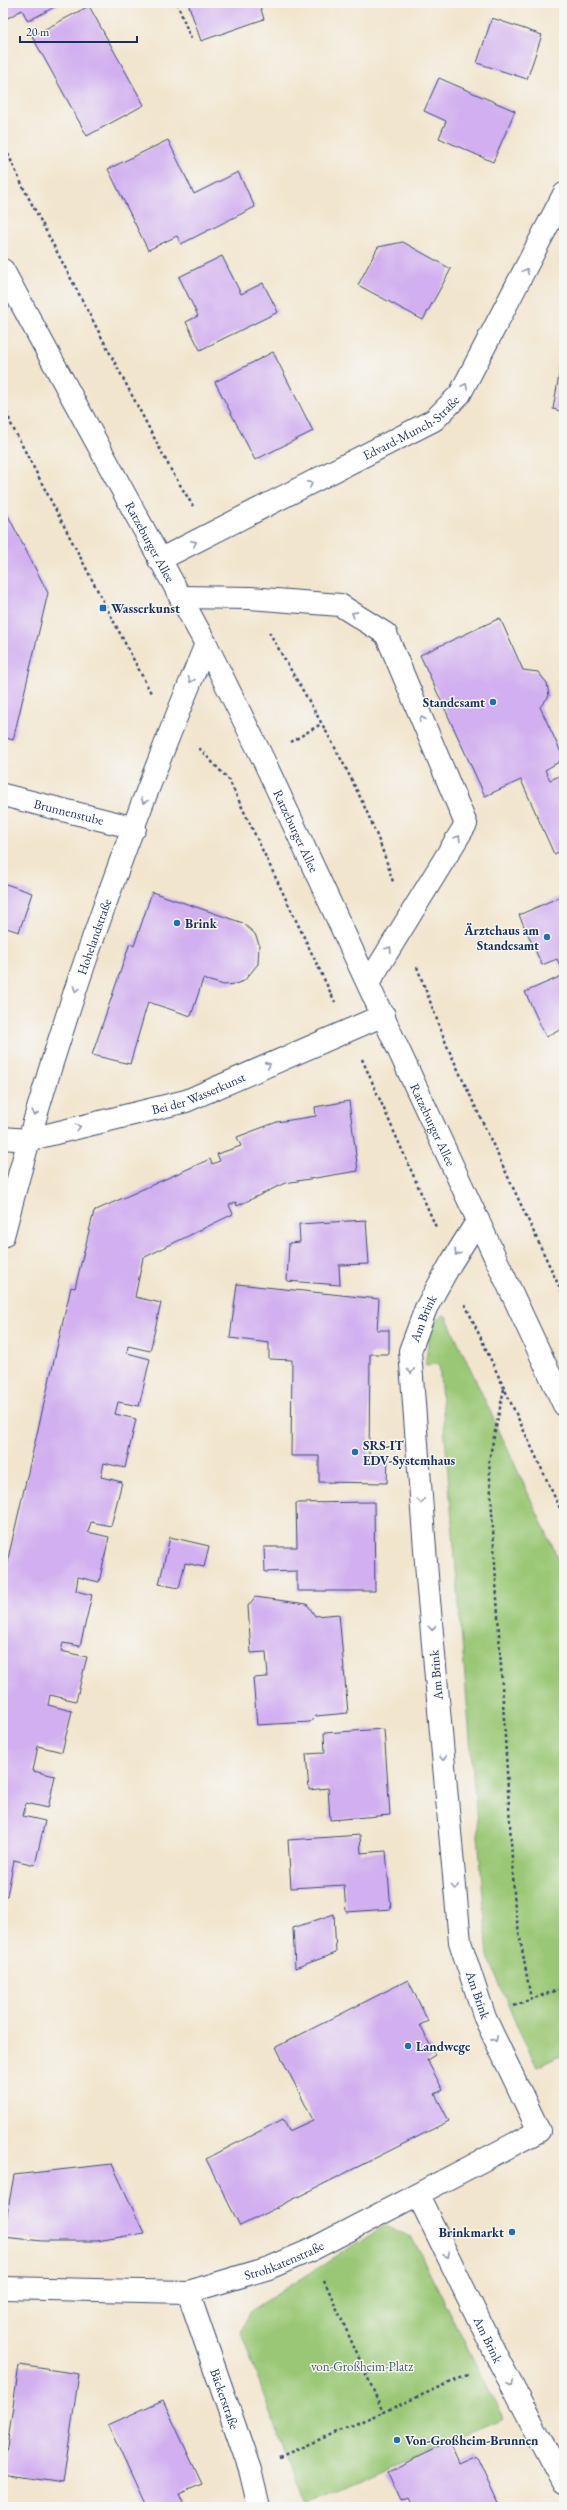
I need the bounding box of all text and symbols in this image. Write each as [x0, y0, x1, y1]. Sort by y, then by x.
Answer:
scale bar [20, 18, 137, 44]
text: 20 m [26, 24, 50, 40]
one-way arrow [521, 268, 529, 275]
one-way arrow [460, 382, 467, 390]
street label: Edvard-Munch-Straße [360, 391, 463, 463]
one-way arrow [306, 481, 313, 489]
street label: Ratzeburger Allee [122, 498, 179, 585]
one-way arrow [190, 540, 197, 548]
place label: Wasserkunst [111, 600, 180, 617]
marker: Wasserkunst [98, 603, 108, 613]
one-way arrow [351, 611, 358, 619]
one-way arrow [188, 676, 196, 684]
place label: Standesamt [423, 694, 485, 711]
marker: Standesamt [488, 697, 498, 707]
one-way arrow [418, 716, 426, 723]
street label: Ratzeburger Allee [270, 787, 323, 875]
street label: Brunnenstube [32, 795, 106, 828]
one-way arrow [141, 798, 149, 805]
one-way arrow [453, 835, 460, 842]
street label: Hohelandstraße [73, 896, 115, 977]
place label: Brink [185, 915, 218, 932]
marker: Brink [172, 918, 182, 928]
place label: Ärztehaus am Standesamt [463, 922, 540, 954]
marker: Ärztehaus am Standesamt [542, 932, 552, 942]
one-way arrow [385, 946, 392, 953]
one-way arrow [72, 986, 80, 993]
one-way arrow [263, 1062, 271, 1070]
street label: Bei der Wasserkunst [150, 1068, 248, 1118]
street label: Ratzeburger Allee [407, 1080, 460, 1169]
one-way arrow [31, 1109, 40, 1116]
one-way arrow [75, 1124, 82, 1132]
one-way arrow [455, 1248, 462, 1255]
street label: Am Brink [405, 1291, 441, 1345]
one-way arrow [407, 1368, 416, 1374]
place label: SRS-IT EDV-Systemhaus [363, 1437, 456, 1469]
marker: SRS-IT EDV-Systemhaus [350, 1447, 360, 1457]
one-way arrow [417, 1498, 426, 1504]
one-way arrow [427, 1625, 436, 1631]
street label: Am Brink [425, 1649, 447, 1702]
one-way arrow [439, 1755, 448, 1761]
one-way arrow [451, 1884, 460, 1890]
street label: Am Brink [462, 1968, 494, 2022]
one-way arrow [490, 2034, 498, 2042]
place label: Landwege [416, 2038, 471, 2055]
marker: Landwege [403, 2041, 413, 2051]
place label: Brinkmarkt [439, 2224, 504, 2241]
marker: Brinkmarkt [507, 2227, 517, 2237]
street label: Strohkatenstraße [242, 2236, 326, 2283]
one-way arrow [442, 2251, 450, 2258]
street label: Am Brink [470, 2313, 508, 2367]
park label: von-Großheim-Platz [311, 2358, 413, 2375]
street label: Bäckerstraße [207, 2366, 244, 2431]
one-way arrow [506, 2380, 514, 2387]
place label: Von-Großheim-Brunnen [405, 2432, 539, 2449]
marker: Von-Großheim-Brunnen [392, 2435, 402, 2445]

